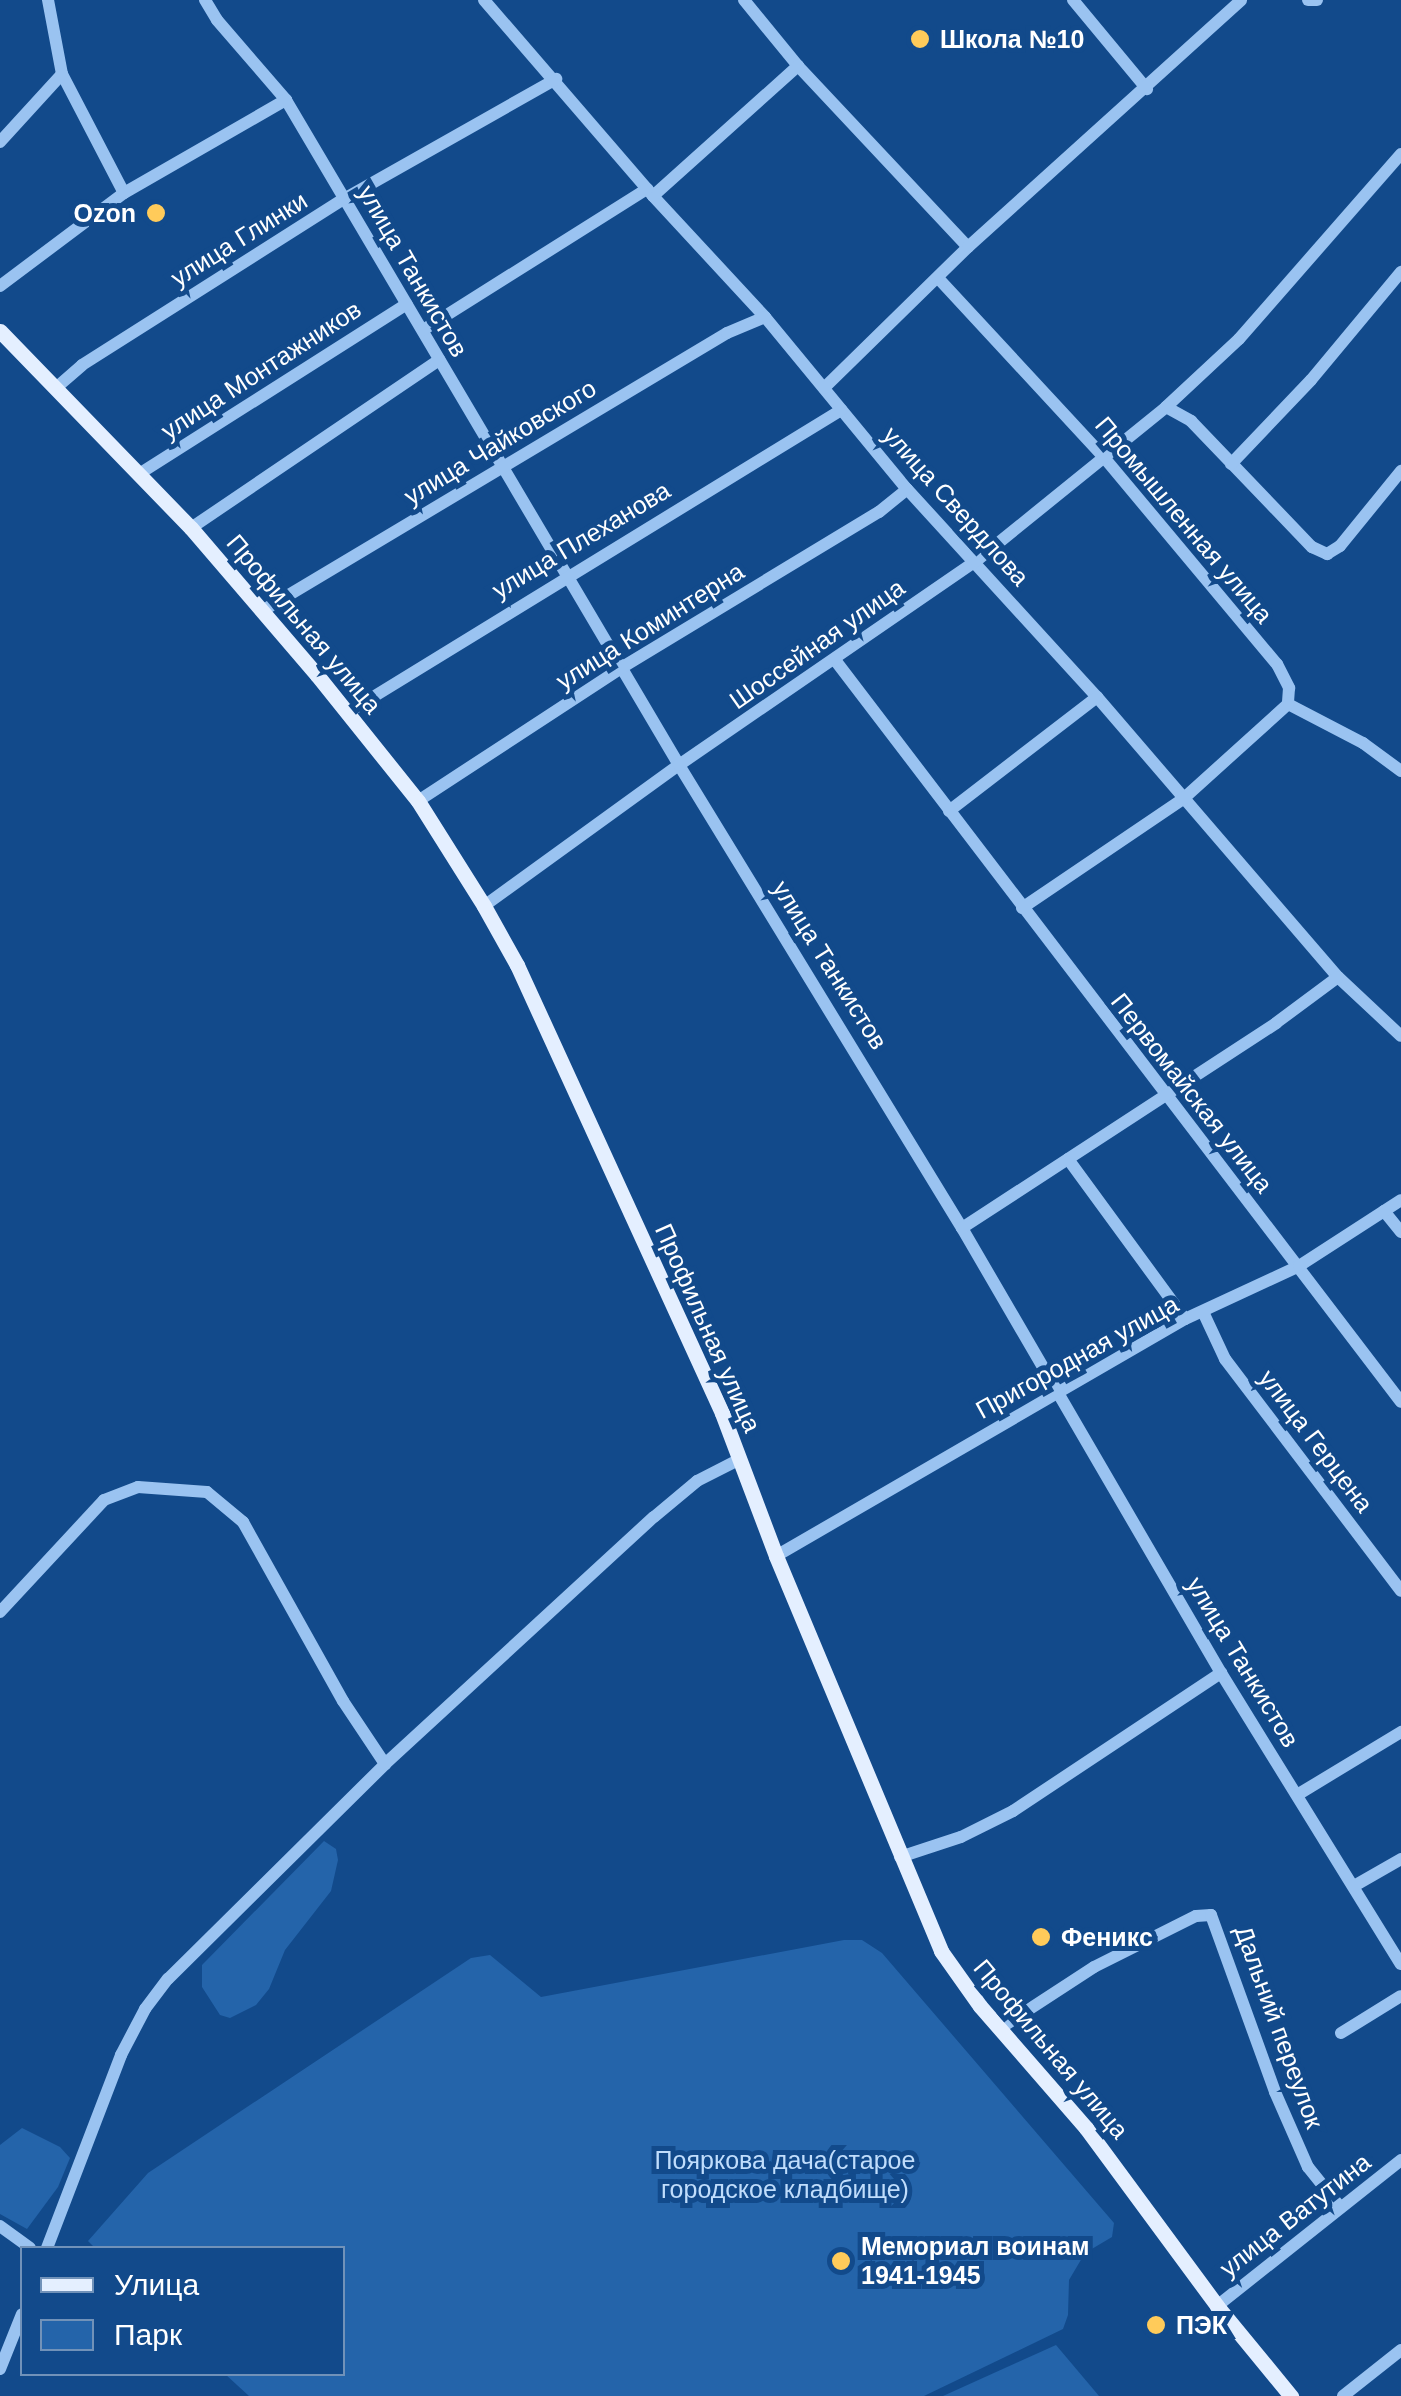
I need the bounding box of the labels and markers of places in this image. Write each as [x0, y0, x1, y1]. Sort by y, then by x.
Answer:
place label: Школа №10 [940, 24, 1084, 54]
marker: Школа №10 [909, 28, 931, 50]
place label: Ozon [74, 198, 136, 228]
marker: Ozon [145, 202, 167, 224]
place label: Феникс [1061, 1922, 1153, 1952]
marker: Феникс [1030, 1926, 1052, 1948]
place label: Мемориал воинам 1941-1945 [861, 2232, 1089, 2291]
marker: Мемориал воинам 1941-1945 [830, 2250, 852, 2272]
place label: ПЭК [1176, 2310, 1227, 2340]
marker: ПЭК [1145, 2314, 1167, 2336]

